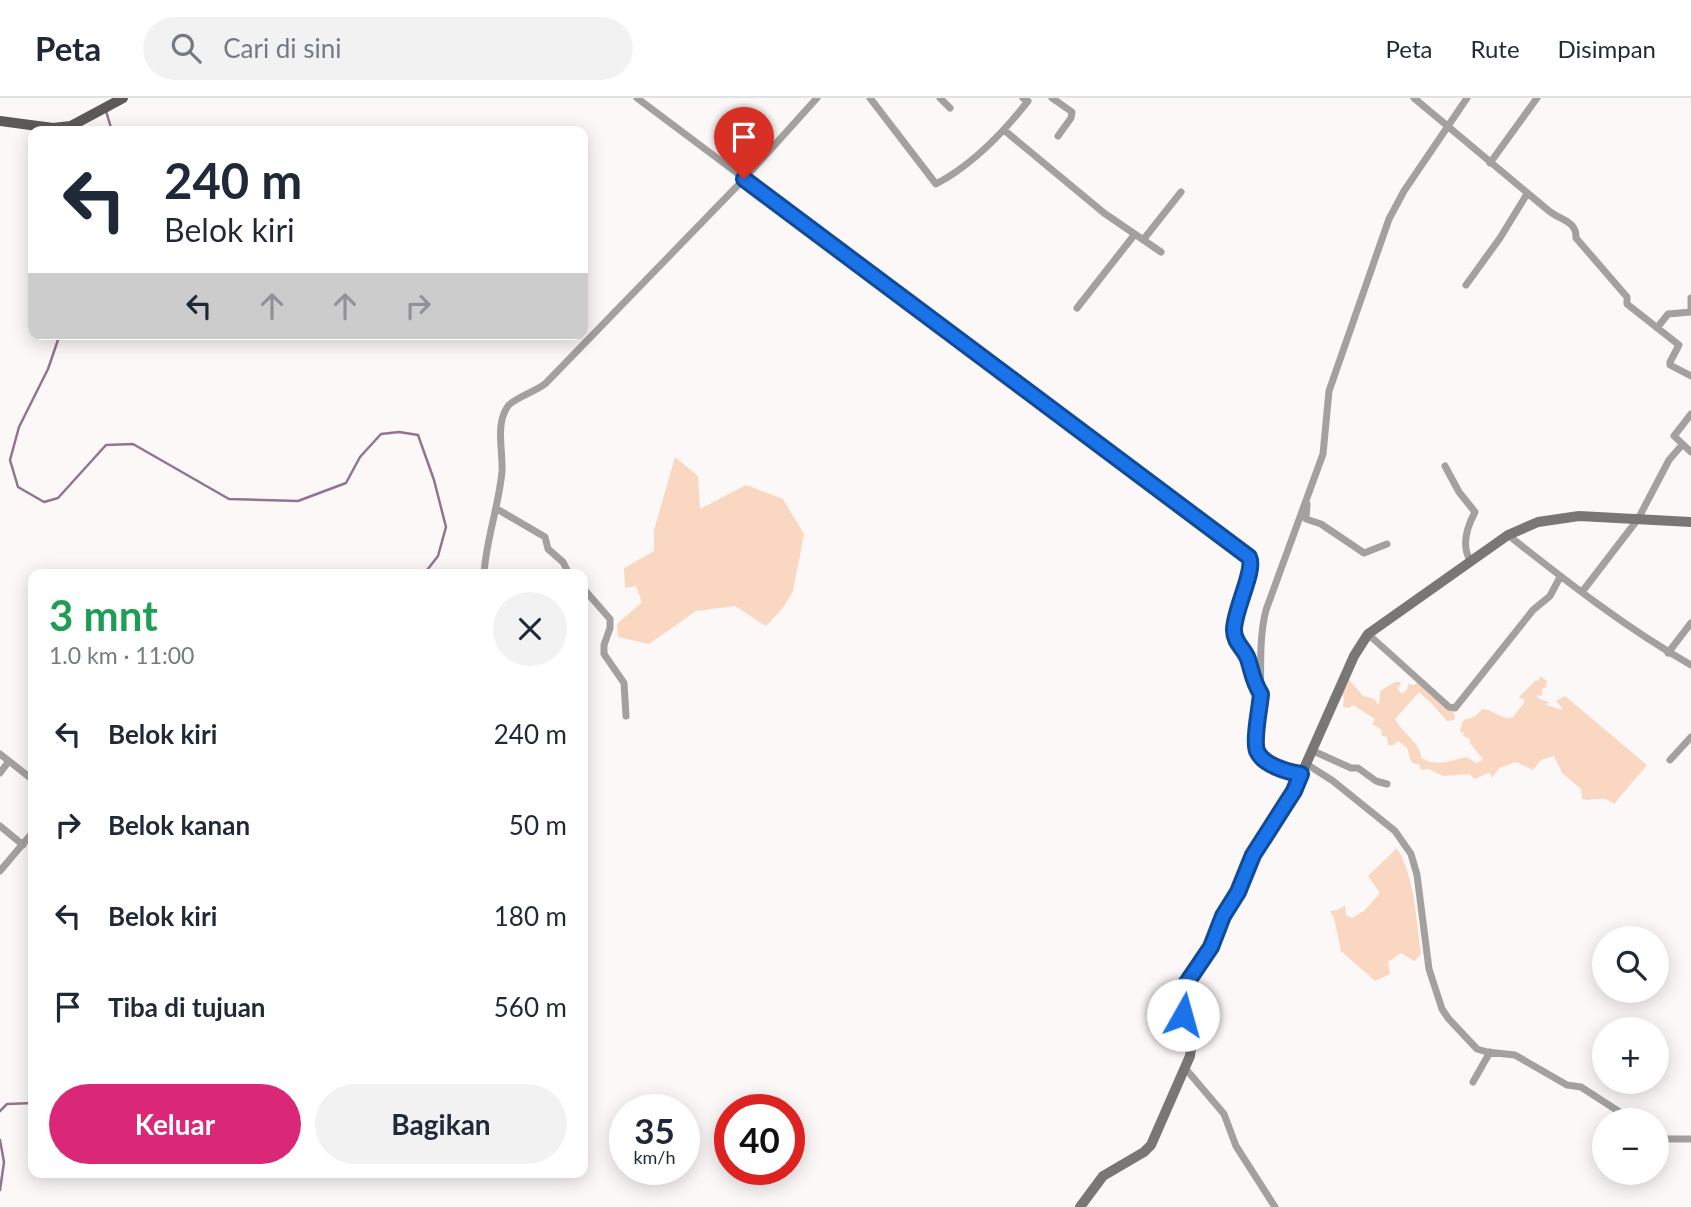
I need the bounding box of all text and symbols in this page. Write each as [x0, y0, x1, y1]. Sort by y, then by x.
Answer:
search box [143, 17, 633, 80]
text: Peta [35, 28, 101, 68]
icon: search [167, 29, 205, 67]
text: Cari di sini [223, 32, 342, 64]
text: Peta [1386, 34, 1432, 63]
text: Rute [1470, 34, 1520, 63]
text: Disimpan [1558, 34, 1656, 63]
pin [714, 107, 774, 179]
icon: arrive [725, 118, 763, 156]
text: 240 m [164, 151, 302, 209]
icon: left [49, 154, 140, 245]
text: Belok kiri [164, 210, 295, 249]
icon: left [180, 287, 218, 325]
icon: ahead [253, 287, 291, 325]
icon: ahead [326, 287, 364, 325]
icon: right [399, 287, 437, 325]
text: 3 mnt [49, 590, 158, 640]
button: close [493, 592, 567, 666]
text: 1.0 km · 11:00 [49, 641, 194, 669]
icon: left [49, 715, 87, 753]
text: Belok kiri [108, 718, 217, 750]
text: 240 m [494, 718, 567, 750]
icon: right [49, 806, 87, 844]
text: Belok kanan [108, 809, 250, 841]
text: 50 m [509, 809, 567, 841]
icon: left [49, 897, 87, 935]
text: Belok kiri [108, 900, 217, 932]
text: 180 m [494, 900, 567, 932]
map controls [1592, 926, 1669, 1185]
button: search [1592, 926, 1669, 1003]
position arrow [1146, 978, 1220, 1052]
icon: arrive [49, 988, 87, 1026]
text: Tiba di tujuan [108, 991, 266, 1023]
text: 560 m [494, 991, 567, 1023]
button: + [1592, 1017, 1669, 1094]
button: Keluar [49, 1084, 301, 1164]
button: Bagikan [315, 1084, 567, 1164]
speed limit sign: 40 [714, 1094, 805, 1185]
button: − [1592, 1108, 1669, 1185]
text: 35 [634, 1109, 675, 1151]
text: km/h [633, 1146, 676, 1168]

